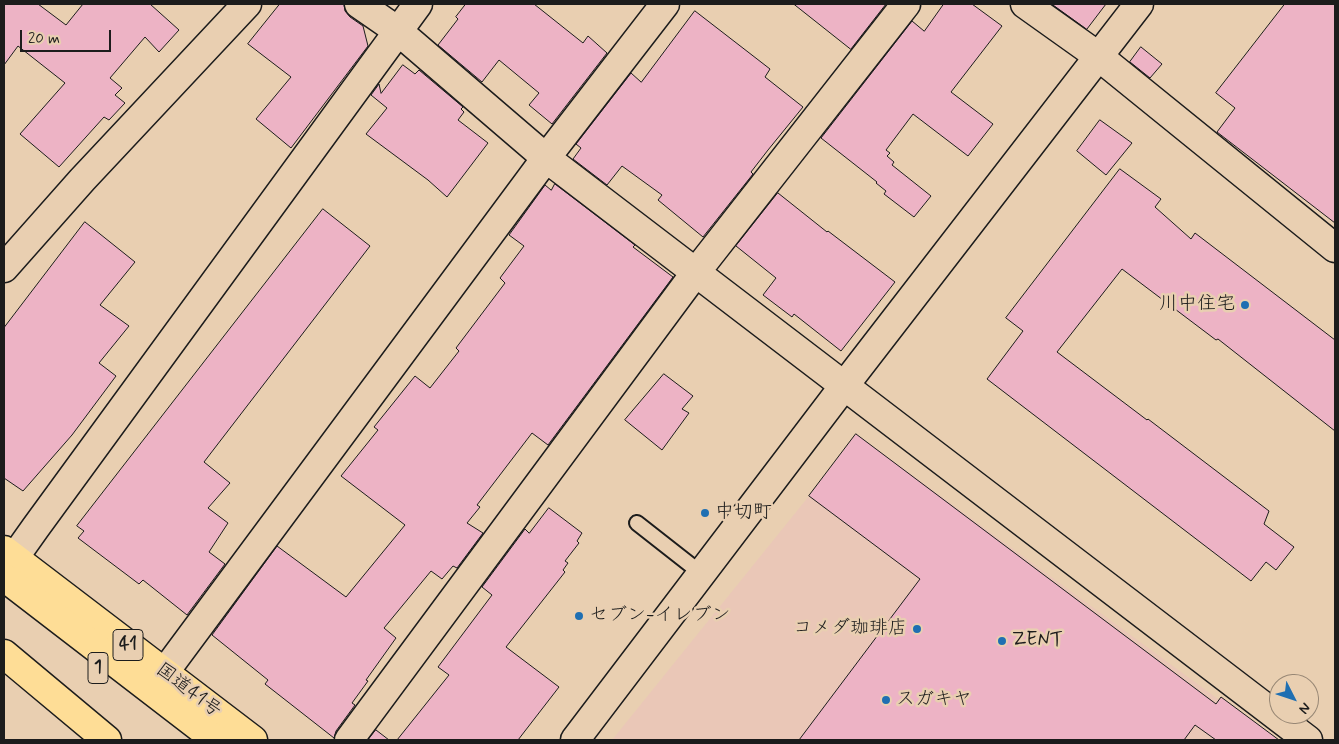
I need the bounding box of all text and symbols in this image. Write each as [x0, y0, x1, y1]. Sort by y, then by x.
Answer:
scale bar [22, 20, 114, 52]
text: 20 m [28, 29, 60, 49]
place label: 川中住宅 [1159, 294, 1235, 316]
marker: 川中住宅 [1239, 299, 1251, 311]
place label: 中切町 [715, 502, 772, 524]
marker: 中切町 [699, 507, 711, 519]
place label: セブン-イレブン [589, 605, 731, 627]
marker: セブン-イレブン [573, 610, 585, 622]
place label: コメダ珈琲店 [793, 618, 907, 640]
marker: コメダ珈琲店 [911, 623, 923, 635]
road number: 41 [113, 630, 143, 660]
place label: ZENT [1012, 630, 1063, 652]
marker: ZENT [996, 635, 1008, 647]
road number: 1 [88, 652, 108, 684]
street label: 国道41号 [151, 659, 225, 723]
north arrow [1269, 674, 1319, 724]
place label: スガキヤ [896, 689, 972, 711]
marker: スガキヤ [880, 694, 892, 706]
text: N [1295, 699, 1314, 718]

